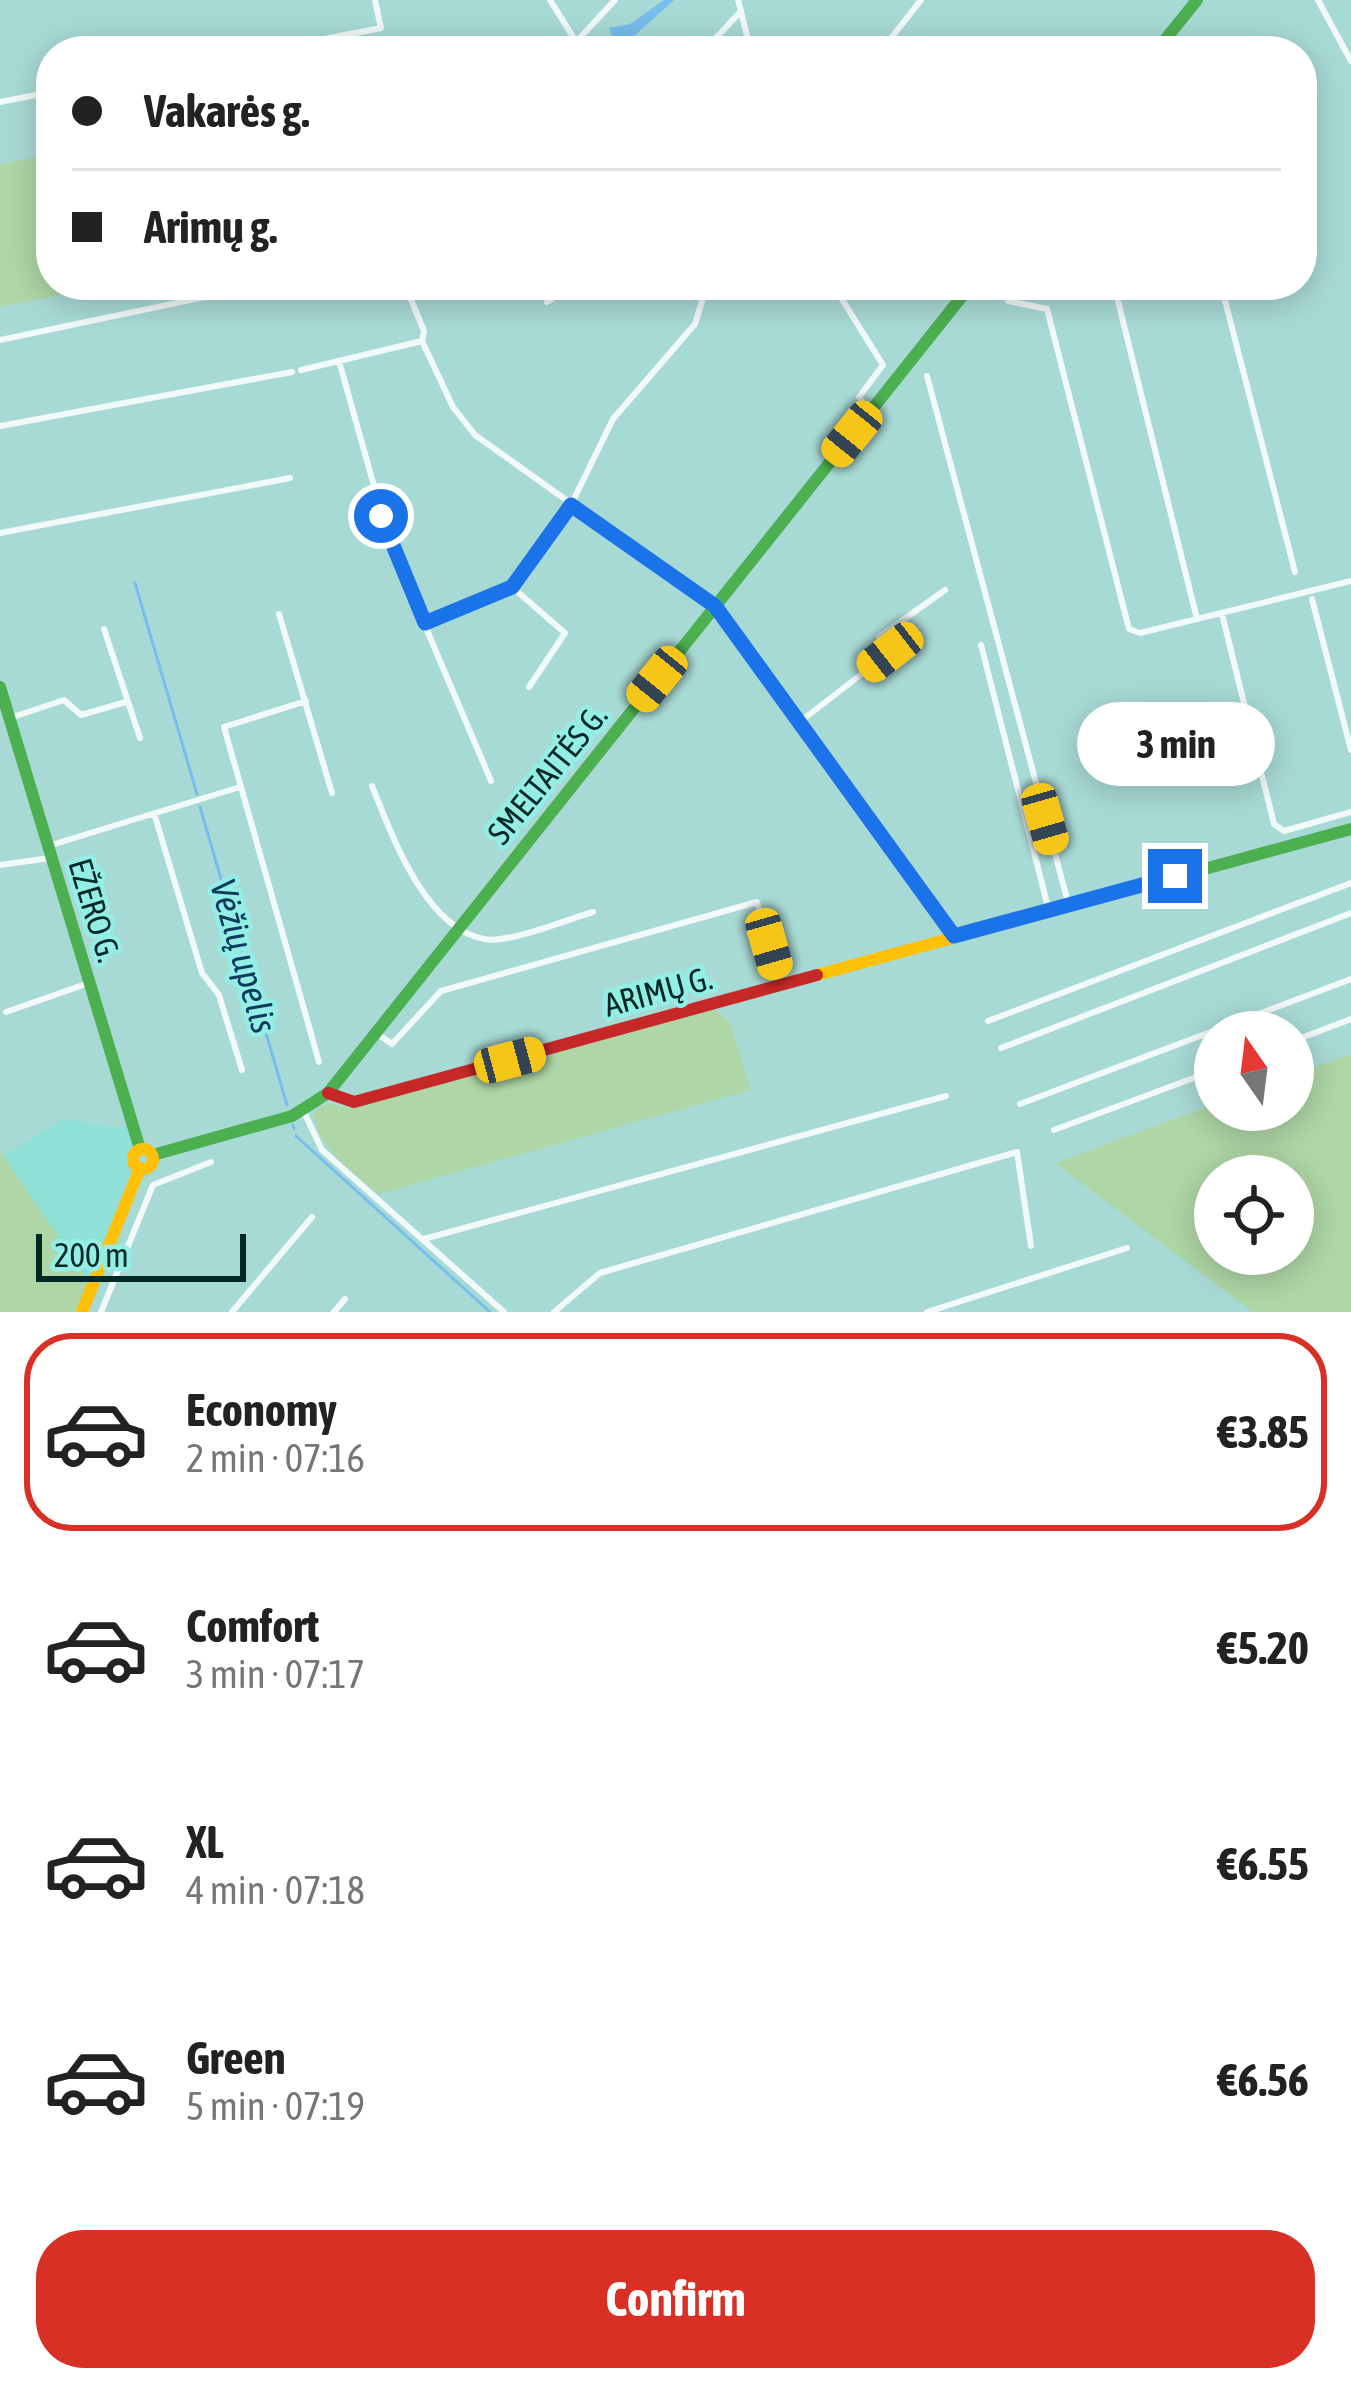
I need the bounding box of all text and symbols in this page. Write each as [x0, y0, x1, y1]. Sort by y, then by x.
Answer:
text: Vakarės g. [144, 85, 309, 137]
text: Arimų g. [144, 201, 277, 253]
car [815, 395, 889, 473]
route start [354, 489, 408, 543]
car [851, 616, 929, 688]
car [620, 640, 694, 718]
street label: SMELTAITĖS G. [479, 697, 615, 851]
callout: 3 min [1076, 702, 1274, 786]
text: 3 min [1136, 722, 1216, 766]
car [1018, 779, 1072, 859]
route end [1148, 849, 1202, 903]
street label: EŽERO G. [61, 854, 129, 966]
water label: Vėžių upelis [202, 874, 286, 1038]
car [742, 904, 796, 984]
street label: ARIMŲ G. [600, 958, 716, 1024]
north arrow [1194, 1011, 1314, 1131]
map controls [1194, 1011, 1314, 1275]
car [471, 1033, 549, 1087]
button: locate [1194, 1155, 1314, 1275]
scale bar [36, 1228, 246, 1281]
text: 200 m [54, 1236, 129, 1274]
icon: car [42, 1378, 150, 1486]
text: Economy [186, 1384, 337, 1436]
text: €3.85 [1217, 1406, 1309, 1458]
text: 2 min · 07:16 [186, 1436, 365, 1480]
icon: car [42, 1594, 150, 1702]
text: Comfort [186, 1600, 319, 1652]
text: €5.20 [1217, 1622, 1309, 1674]
text: 3 min · 07:17 [186, 1652, 365, 1696]
icon: car [42, 1810, 150, 1918]
text: XL [186, 1816, 224, 1868]
text: €6.55 [1217, 1838, 1309, 1890]
text: 4 min · 07:18 [186, 1868, 365, 1912]
icon: car [42, 2026, 150, 2134]
text: Green [186, 2032, 286, 2084]
text: €6.56 [1217, 2054, 1309, 2106]
text: 5 min · 07:19 [186, 2084, 365, 2128]
button: Confirm [36, 2230, 1315, 2368]

